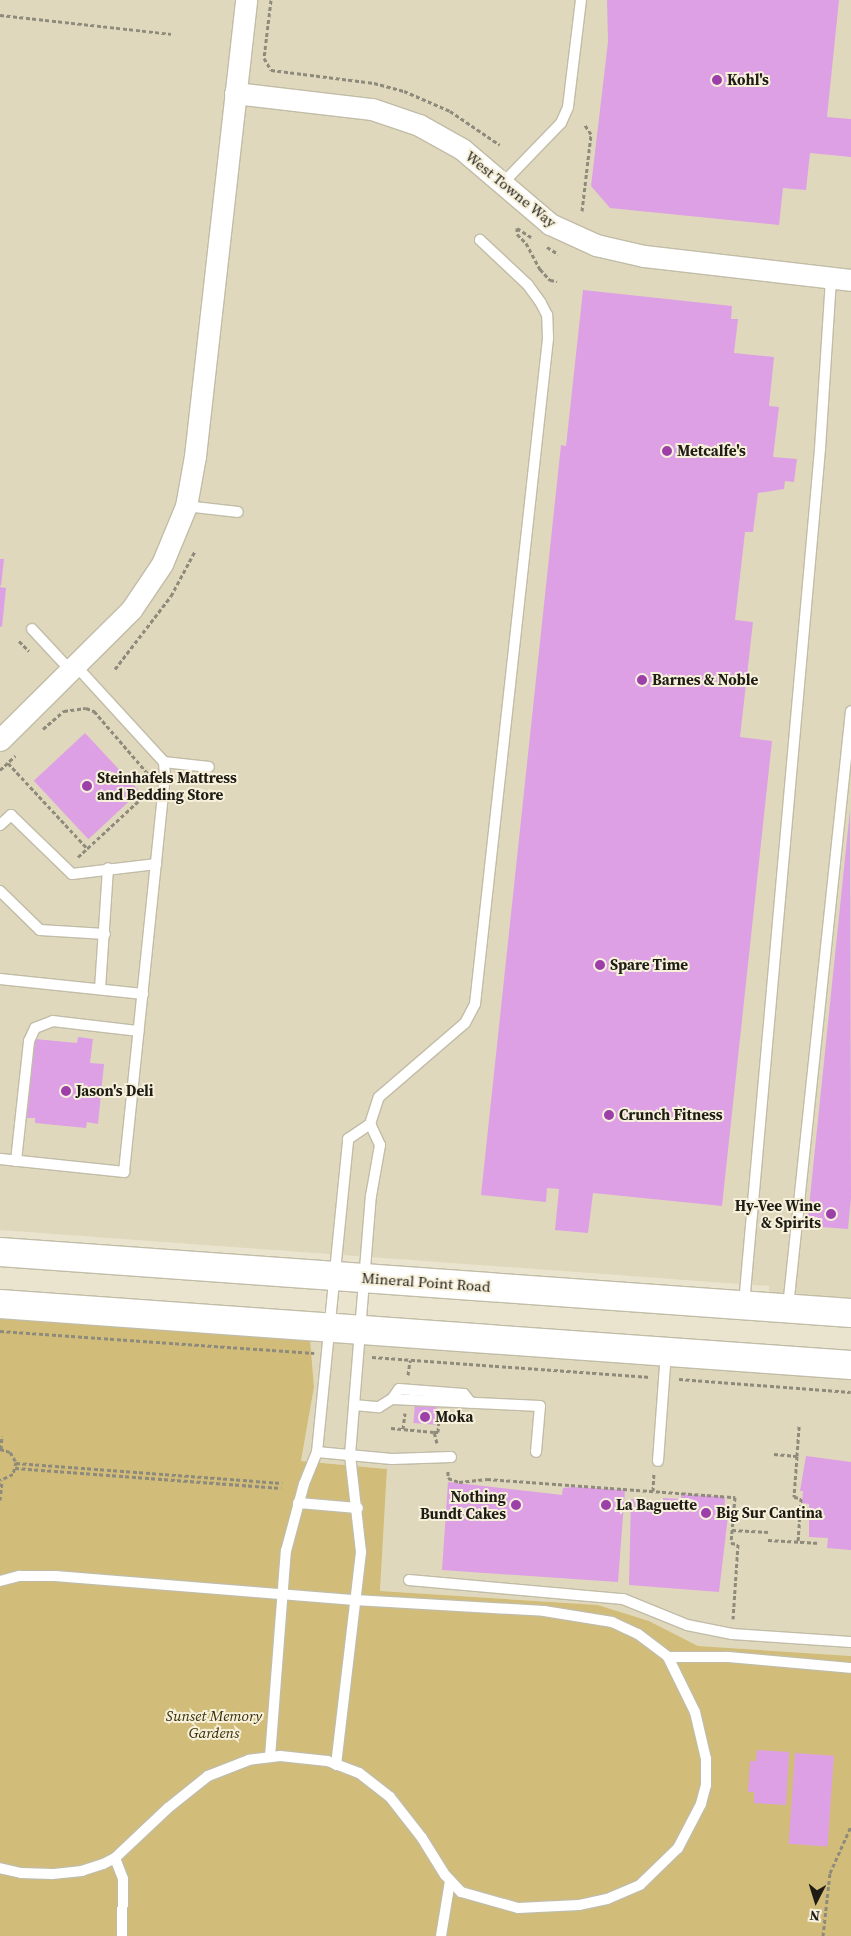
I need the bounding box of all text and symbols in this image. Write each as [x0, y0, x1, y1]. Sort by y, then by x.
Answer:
place label: Kohl's [727, 71, 769, 89]
marker: Kohl's [711, 74, 723, 86]
street label: West Towne Way [462, 147, 560, 231]
place label: Metcalfe's [677, 442, 746, 460]
marker: Metcalfe's [661, 445, 673, 457]
place label: Barnes & Noble [652, 671, 758, 689]
marker: Barnes & Noble [636, 674, 648, 686]
place label: Steinhafels Mattress and Bedding Store [97, 768, 237, 803]
marker: Steinhafels Mattress and Bedding Store [81, 780, 93, 792]
place label: Spare Time [610, 956, 688, 974]
marker: Spare Time [594, 959, 606, 971]
place label: Jason's Deli [76, 1082, 154, 1100]
marker: Jason's Deli [60, 1085, 72, 1097]
place label: Crunch Fitness [619, 1106, 723, 1124]
marker: Crunch Fitness [603, 1109, 615, 1121]
place label: Hy-Vee Wine & Spirits [735, 1196, 821, 1231]
marker: Hy-Vee Wine & Spirits [825, 1208, 837, 1220]
street label: Mineral Point Road [361, 1269, 491, 1295]
place label: Moka [435, 1408, 473, 1426]
marker: Moka [419, 1411, 431, 1423]
place label: Nothing Bundt Cakes [420, 1487, 506, 1522]
place label: La Baguette [616, 1496, 697, 1514]
marker: Nothing Bundt Cakes [510, 1499, 522, 1511]
marker: La Baguette [600, 1499, 612, 1511]
place label: Big Sur Cantina [716, 1504, 823, 1522]
marker: Big Sur Cantina [700, 1507, 712, 1519]
park label: Sunset Memory Gardens [166, 1706, 262, 1741]
north arrow [791, 1876, 841, 1926]
text: N [809, 1906, 821, 1926]

